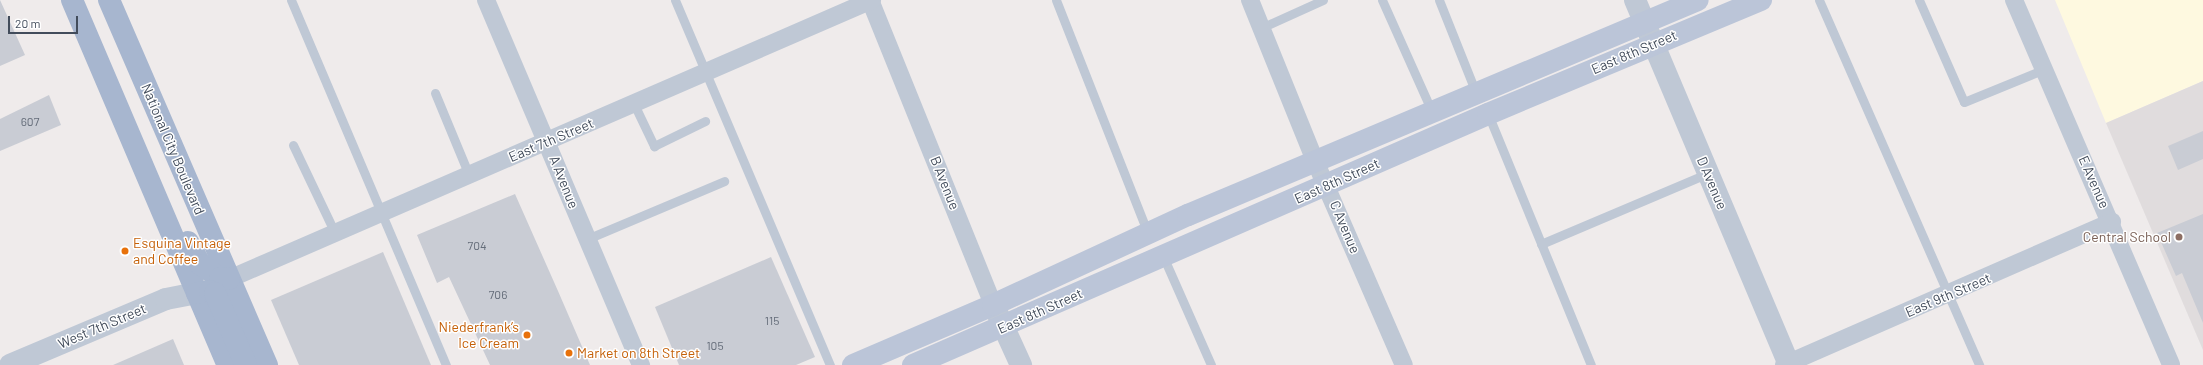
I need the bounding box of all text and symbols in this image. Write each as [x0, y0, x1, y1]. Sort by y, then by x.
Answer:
scale bar [10, 8, 80, 34]
text: 20 m [15, 16, 41, 30]
street label: East 8th Street [1589, 26, 1679, 78]
street label: National City Boulevard [138, 81, 208, 217]
house number: 607 [21, 115, 39, 129]
street label: East 7th Street [506, 115, 596, 165]
street label: A Avenue [546, 153, 582, 211]
street label: E Avenue [2075, 153, 2113, 211]
street label: B Avenue [927, 154, 963, 212]
street label: D Avenue [1693, 154, 1731, 212]
street label: East 8th Street [1292, 155, 1382, 207]
street label: C Avenue [1326, 198, 1364, 256]
place label: Central School [2083, 229, 2171, 245]
marker: Central School [2174, 232, 2184, 242]
place label: Esquina Vintage and Coffee [133, 235, 231, 268]
house number: 704 [467, 239, 487, 253]
marker: Esquina Vintage and Coffee [120, 246, 130, 256]
street label: East 9th Street [1903, 269, 1993, 321]
street label: East 8th Street [995, 285, 1085, 337]
house number: 706 [489, 288, 507, 302]
street label: West 7th Street [56, 300, 148, 352]
house number: 115 [765, 314, 779, 328]
place label: Niederfrank’s Ice Cream [438, 319, 519, 352]
marker: Niederfrank’s Ice Cream [522, 330, 532, 340]
house number: 105 [706, 339, 724, 353]
place label: Market on 8th Street [577, 345, 700, 361]
marker: Market on 8th Street [564, 348, 574, 358]

